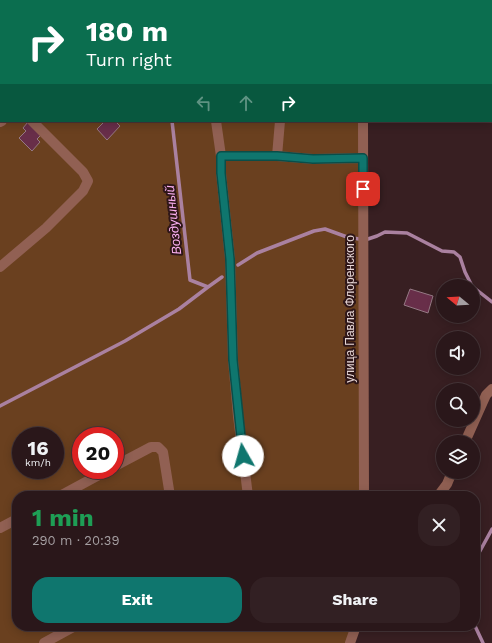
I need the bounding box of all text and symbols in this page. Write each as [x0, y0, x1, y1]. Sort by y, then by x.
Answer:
text: 180 m [86, 15, 168, 48]
icon: right [20, 16, 72, 68]
text: Turn right [86, 49, 172, 70]
icon: left [193, 92, 215, 114]
icon: ahead [235, 92, 257, 114]
icon: right [277, 92, 299, 114]
pin [346, 172, 380, 206]
icon: arrive [352, 178, 374, 200]
water label: Воздушный [162, 184, 184, 256]
street label: улица Павла Флоренского [343, 235, 357, 383]
north arrow [436, 279, 480, 323]
map controls [436, 279, 480, 479]
button: sound [436, 331, 480, 375]
button: search [436, 383, 480, 427]
speed limit sign: 20 [72, 427, 124, 479]
position arrow [222, 435, 264, 477]
button: layers [436, 435, 480, 479]
text: 16 [28, 436, 48, 460]
text: km/h [25, 457, 51, 468]
text: 1 min [32, 504, 94, 532]
button: close [418, 504, 460, 546]
text: 290 m · 20:39 [32, 533, 119, 548]
button: Exit [32, 577, 242, 623]
button: Share [250, 577, 460, 623]

